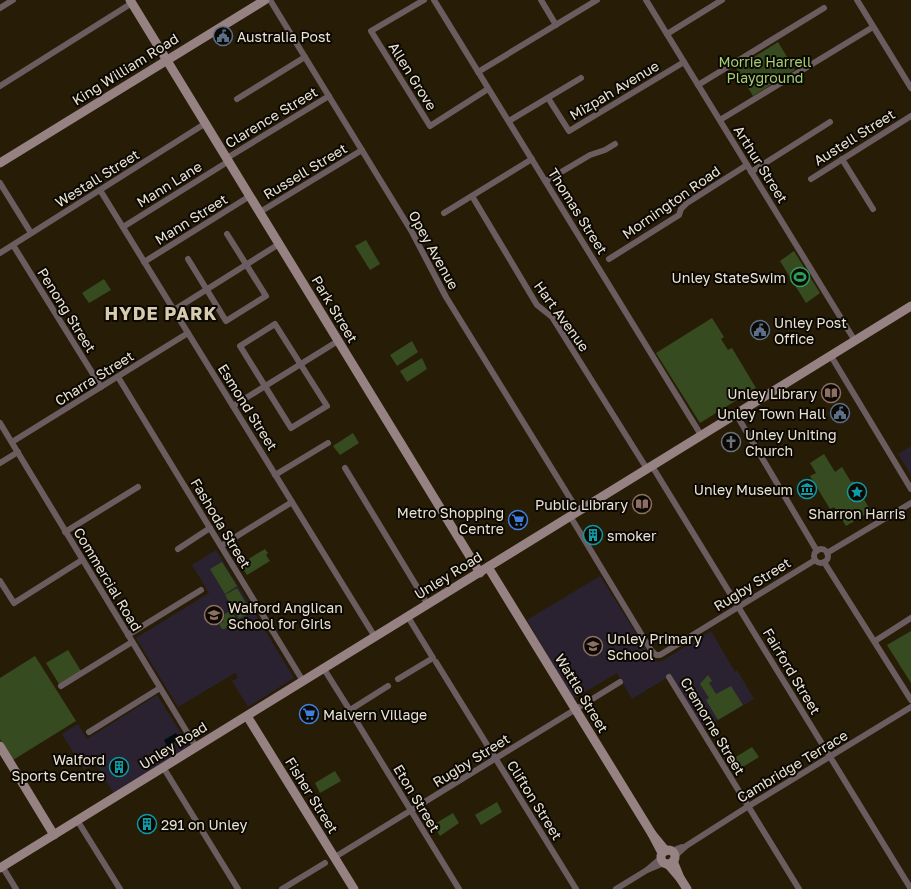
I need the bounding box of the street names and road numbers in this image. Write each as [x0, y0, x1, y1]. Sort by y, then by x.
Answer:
street label: King William Road [69, 29, 181, 109]
street label: Allen Grove [385, 39, 441, 113]
street label: Mizpah Avenue [566, 57, 662, 123]
street label: Clarence Street [222, 83, 320, 151]
street label: Austell Street [810, 105, 898, 169]
street label: Arthur Street [730, 122, 792, 206]
street label: Russell Street [260, 139, 350, 203]
street label: Westall Street [52, 145, 142, 211]
street label: Mann Lane [133, 157, 205, 211]
street label: Mornington Road [619, 162, 723, 242]
street label: Thomas Street [545, 165, 611, 257]
street label: Mann Street [152, 190, 230, 248]
street label: Opey Avenue [405, 208, 463, 292]
street label: Penong Street [34, 265, 100, 355]
street label: Park Street [308, 272, 362, 346]
street label: Hart Avenue [531, 278, 593, 354]
street label: Charra Street [51, 347, 137, 409]
street label: Esmond Street [215, 361, 281, 453]
street label: Fashoda Street [187, 475, 255, 571]
street label: Commercial Road [70, 524, 146, 634]
street label: Unley Road [411, 547, 485, 603]
street label: Rugby Street [710, 554, 794, 614]
street label: Fairford Street [760, 625, 824, 717]
street label: Wattle Street [552, 650, 612, 736]
street label: Cremorne Street [677, 674, 749, 778]
street label: Unley Road [136, 717, 210, 773]
street label: Cambridge Terrace [733, 726, 851, 806]
street label: Rugby Street [429, 730, 513, 790]
street label: Fisher Street [282, 754, 342, 836]
street label: Clifton Street [504, 757, 566, 843]
street label: Eton Street [390, 761, 444, 835]

